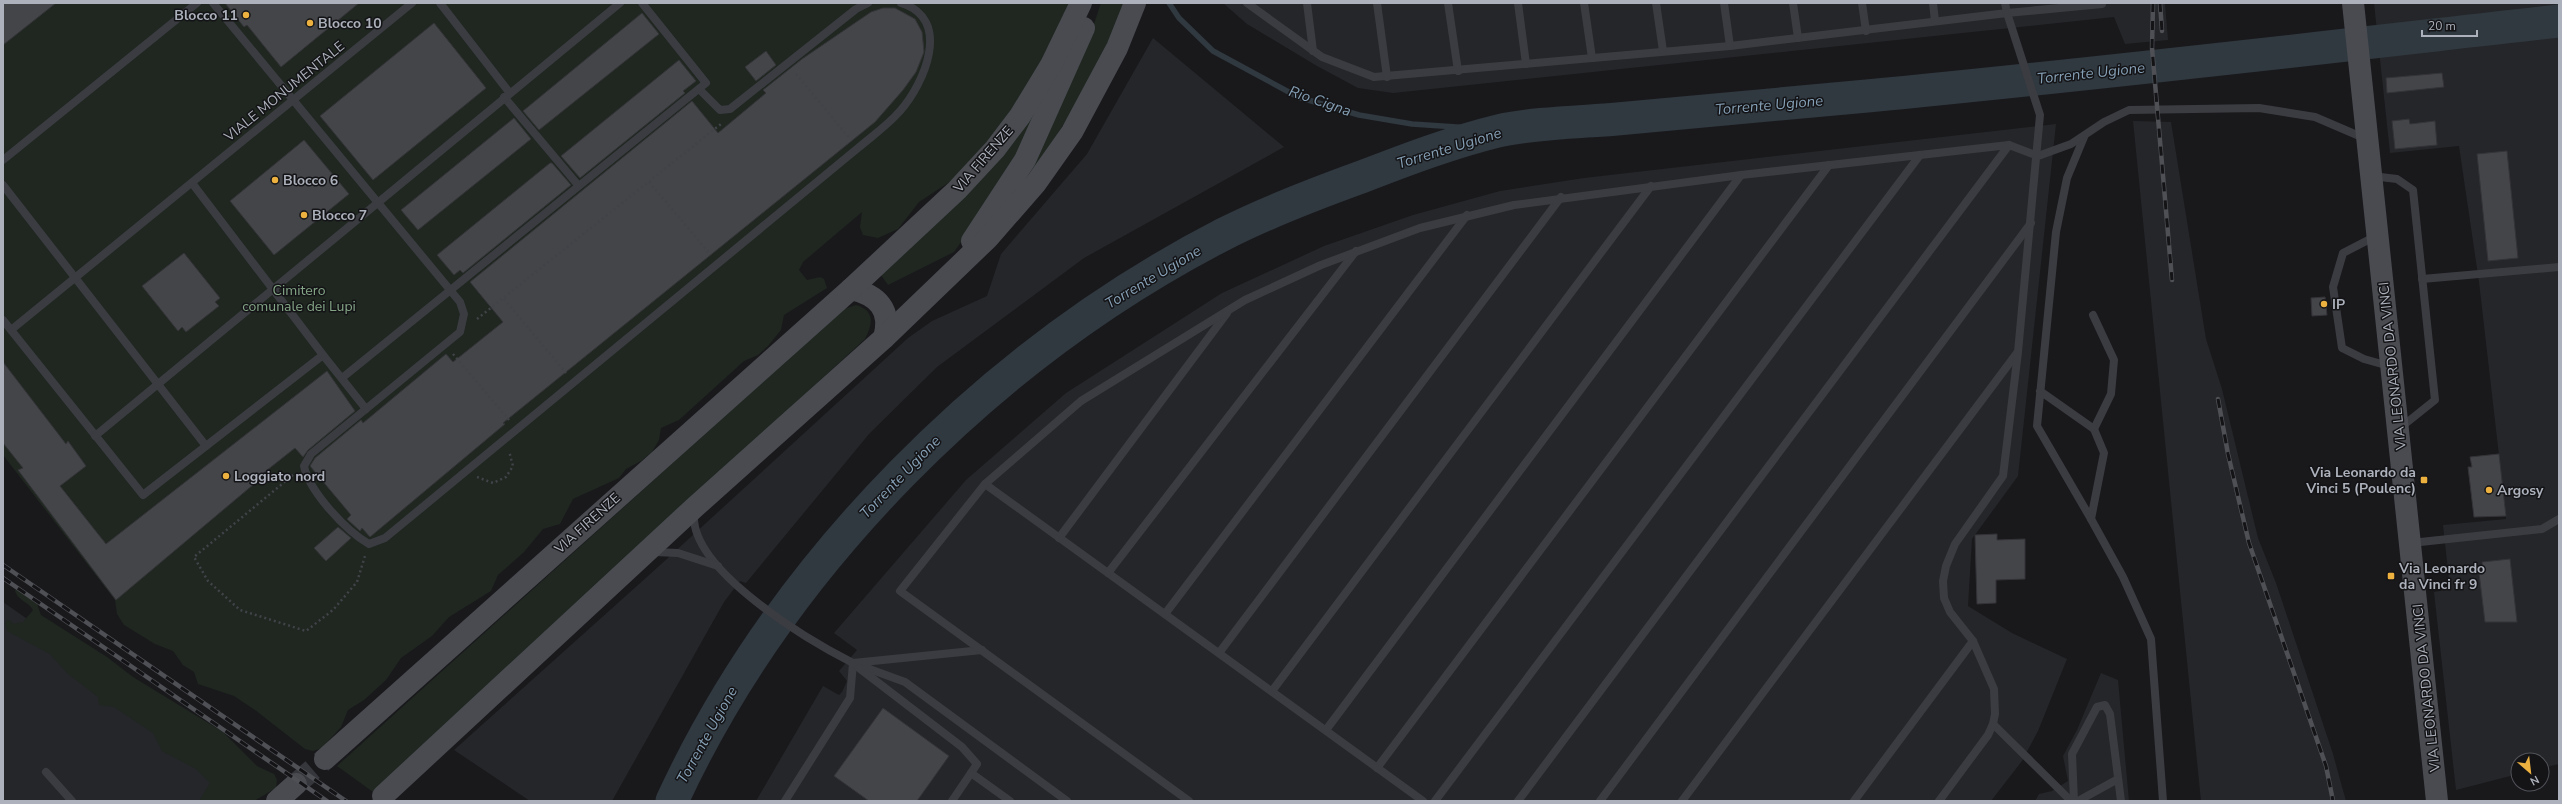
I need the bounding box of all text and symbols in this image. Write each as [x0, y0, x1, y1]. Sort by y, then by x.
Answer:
place label: Blocco 11 [174, 6, 238, 25]
marker: Blocco 11 [241, 10, 251, 20]
scale bar [2422, 12, 2477, 38]
place label: Blocco 10 [318, 14, 382, 33]
marker: Blocco 10 [305, 18, 315, 28]
text: 20 m [2428, 18, 2456, 34]
street label: VIALE MONUMENTALE [219, 37, 349, 147]
water label: Torrente Ugione [2036, 57, 2146, 89]
water label: Rio Cigna [1286, 81, 1354, 121]
water label: Torrente Ugione [1714, 90, 1824, 120]
street label: VIA FIRENZE [948, 122, 1018, 197]
water label: Torrente Ugione [1394, 123, 1504, 173]
place label: Blocco 6 [283, 171, 338, 190]
marker: Blocco 6 [270, 175, 280, 185]
place label: Blocco 7 [312, 206, 367, 225]
marker: Blocco 7 [299, 210, 309, 220]
water label: Torrente Ugione [1101, 241, 1205, 313]
park label: Cimitero comunale dei Lupi [242, 281, 356, 316]
street label: VIA LEONARDO DA VINCI [2374, 281, 2411, 452]
place label: IP [2332, 295, 2345, 314]
marker: IP [2319, 299, 2329, 309]
water label: Torrente Ugione [855, 431, 945, 523]
place label: Via Leonardo da Vinci 5 (Poulenc) [2305, 463, 2416, 498]
place label: Loggiato nord [234, 467, 325, 486]
marker: Loggiato nord [221, 471, 231, 481]
marker: Via Leonardo da Vinci 5 (Poulenc) [2419, 475, 2429, 485]
place label: Argosy [2497, 481, 2544, 500]
marker: Argosy [2484, 485, 2494, 495]
street label: VIA FIRENZE [550, 489, 624, 559]
place label: Via Leonardo da Vinci fr 9 [2398, 559, 2485, 594]
marker: Via Leonardo da Vinci fr 9 [2386, 571, 2396, 581]
street label: VIA LEONARDO DA VINCI [2408, 603, 2445, 774]
water label: Torrente Ugione [672, 683, 742, 787]
north arrow [2510, 752, 2550, 792]
text: N [2527, 772, 2542, 789]

